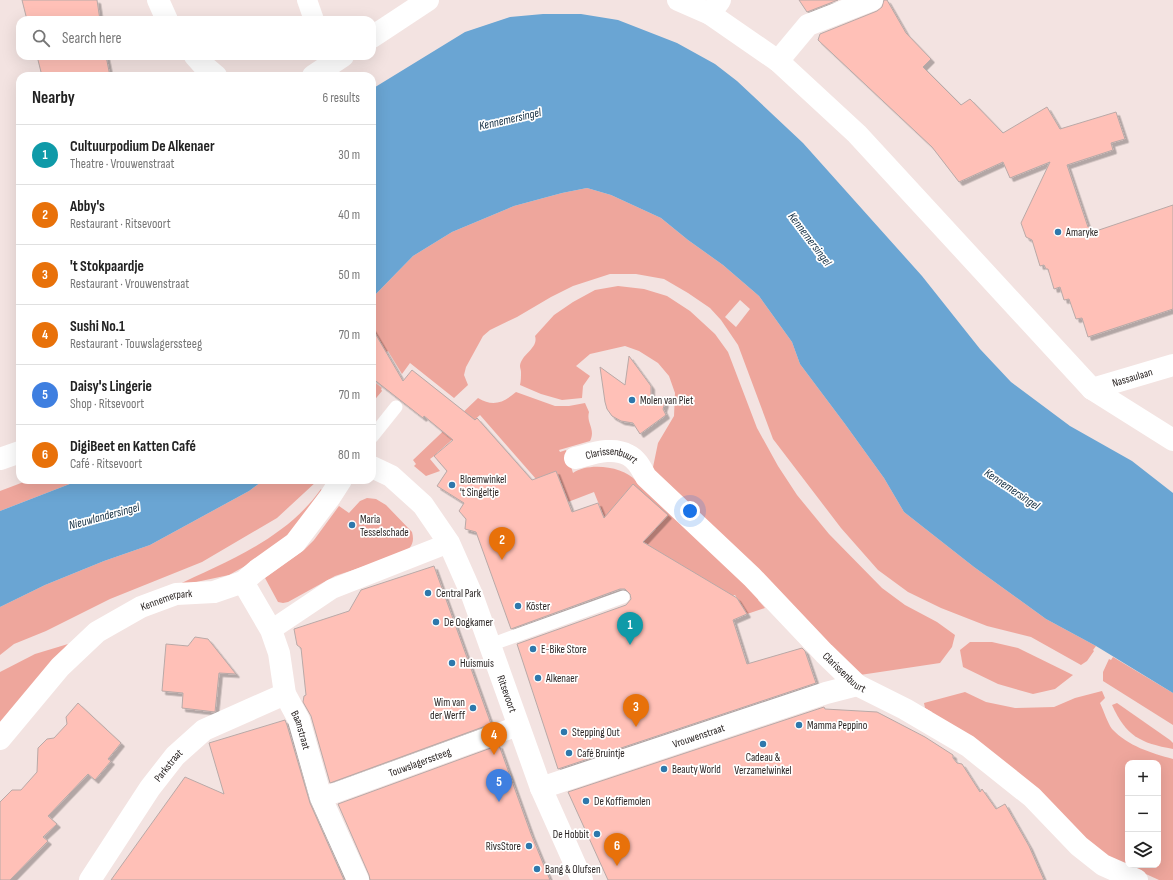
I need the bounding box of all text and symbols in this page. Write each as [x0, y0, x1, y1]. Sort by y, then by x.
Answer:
search box [16, 16, 376, 60]
icon: search [30, 27, 52, 49]
text: Search here [62, 29, 122, 48]
text: Nearby [32, 88, 75, 108]
text: 6 results [322, 90, 360, 106]
water label: Kennemersingel [478, 105, 543, 134]
text: Cultuurpodium De Alkenaer [70, 137, 215, 156]
text: 1 [42, 147, 48, 163]
text: 30 m [338, 147, 360, 163]
text: Theatre · Vrouwenstraat [70, 156, 175, 172]
text: Abby's [70, 197, 105, 216]
text: 2 [42, 207, 48, 223]
text: 40 m [338, 207, 360, 223]
water label: Kennemersingel [785, 210, 835, 270]
text: Restaurant · Ritsevoort [70, 216, 171, 232]
place label: Amaryke [1065, 226, 1098, 239]
marker: Amaryke [1053, 227, 1063, 237]
text: 't Stokpaardje [70, 257, 144, 276]
text: 3 [42, 267, 48, 283]
text: 50 m [339, 267, 360, 283]
text: Restaurant · Vrouwenstraat [70, 276, 189, 292]
text: Sushi No.1 [70, 317, 125, 336]
text: 4 [42, 327, 48, 343]
text: 70 m [339, 327, 360, 343]
text: Restaurant · Touwslagerssteeg [70, 336, 202, 352]
street label: Nassaulaan [1111, 365, 1155, 390]
text: Daisy's Lingerie [70, 377, 152, 396]
text: 5 [42, 387, 48, 403]
text: 70 m [339, 387, 360, 403]
place label: Molen van Piet [640, 394, 694, 407]
marker: Molen van Piet [627, 395, 637, 405]
text: Shop · Ritsevoort [70, 396, 144, 412]
text: DigiBeet en Katten Café [70, 437, 196, 456]
street label: Clarissenbuurt [584, 445, 641, 467]
text: 6 [42, 447, 48, 463]
text: 80 m [338, 447, 360, 463]
text: Café · Ritsevoort [70, 456, 142, 472]
water label: Kennemersingel [981, 466, 1043, 514]
place label: Bloemwinkel 't Singeltje [460, 473, 506, 499]
marker: Bloemwinkel 't Singeltje [447, 480, 457, 490]
water label: Nieuwlandersingel [67, 500, 142, 533]
your location [680, 501, 700, 521]
place label: Maria Tesselschade [360, 513, 409, 539]
marker: Maria Tesselschade [347, 520, 357, 530]
pin: 2 [489, 527, 515, 560]
street label: Kennemerpark [139, 587, 194, 614]
place label: Central Park [436, 587, 482, 600]
marker: Central Park [423, 588, 433, 598]
place label: Köster [526, 600, 550, 613]
marker: Köster [513, 601, 523, 611]
pin: 1 [617, 612, 643, 645]
place label: De Oogkamer [444, 616, 493, 629]
marker: De Oogkamer [431, 617, 441, 627]
place label: E-Bike Store [541, 643, 587, 656]
marker: E-Bike Store [528, 644, 538, 654]
street label: Clarissenbuurt [820, 649, 869, 696]
place label: Huismuis [460, 657, 494, 670]
marker: Huismuis [447, 658, 457, 668]
place label: Alkenaer [545, 672, 578, 685]
marker: Alkenaer [533, 673, 543, 683]
street label: Ritsevoort [494, 674, 520, 715]
pin: 3 [623, 694, 649, 727]
place label: Wim van der Werff [430, 696, 466, 722]
marker: Wim van der Werff [468, 703, 478, 713]
street label: Baanstraat [288, 708, 313, 752]
place label: Mamma Peppino [807, 719, 868, 732]
marker: Mamma Peppino [794, 720, 804, 730]
street label: Vrouwenstraat [671, 721, 727, 751]
pin: 4 [481, 722, 507, 755]
place label: Stepping Out [572, 726, 620, 739]
marker: Stepping Out [559, 727, 569, 737]
marker: Cadeau & Verzamelwinkel [758, 739, 768, 749]
street label: Touwslagerssteeg [387, 745, 453, 780]
street label: Parkstraat [151, 746, 186, 784]
place label: Café Bruintje [577, 747, 625, 760]
marker: Café Bruintje [564, 748, 574, 758]
place label: Cadeau & Verzamelwinkel [734, 751, 792, 777]
map controls [1125, 760, 1161, 868]
button: + [1125, 760, 1161, 796]
place label: Beauty World [672, 763, 721, 776]
marker: Beauty World [659, 764, 669, 774]
pin: 5 [486, 769, 512, 802]
place label: De Koffiemolen [594, 795, 651, 808]
marker: De Koffiemolen [581, 796, 591, 806]
button: − [1125, 796, 1161, 832]
place label: De Hobbit [553, 828, 590, 841]
marker: De Hobbit [592, 829, 602, 839]
button: layers [1125, 832, 1161, 868]
pin: 6 [604, 833, 630, 866]
place label: RivsStore [486, 840, 521, 853]
marker: RivsStore [524, 841, 534, 851]
place label: Bang & Olufsen [545, 863, 601, 876]
marker: Bang & Olufsen [532, 864, 542, 874]

